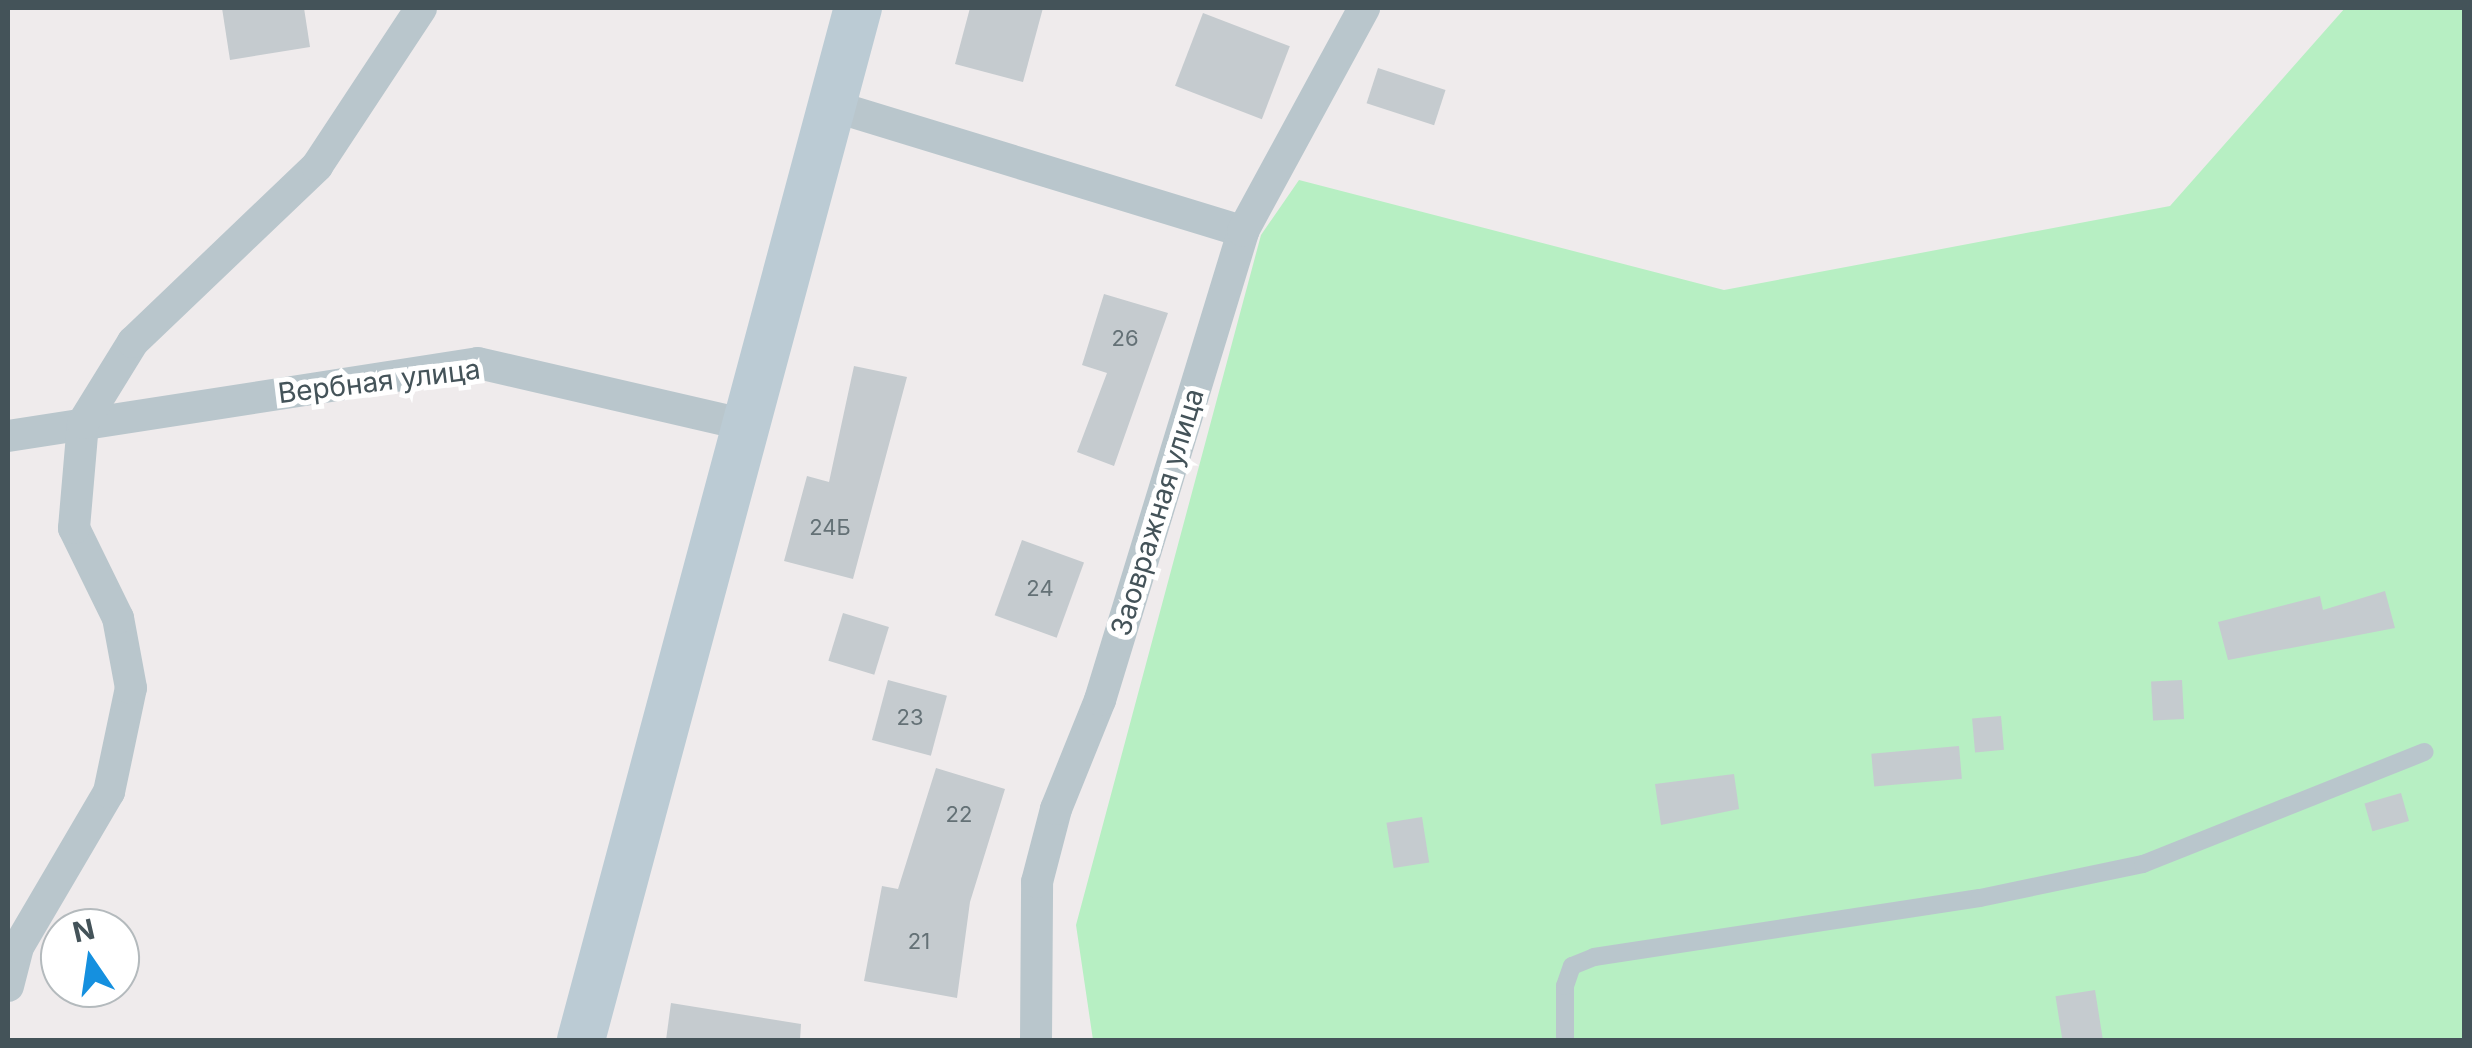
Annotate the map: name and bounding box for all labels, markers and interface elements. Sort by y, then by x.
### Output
house number: 26 [1111,326,1139,352]
street label: Вербная улица [276,352,482,410]
street label: Заовражная улица [1103,384,1211,640]
house number: 24Б [809,515,851,541]
house number: 24 [1026,576,1054,602]
house number: 23 [896,705,924,731]
house number: 22 [946,802,972,828]
north arrow [40,908,140,1008]
text: N [69,912,98,950]
house number: 21 [908,929,930,955]

